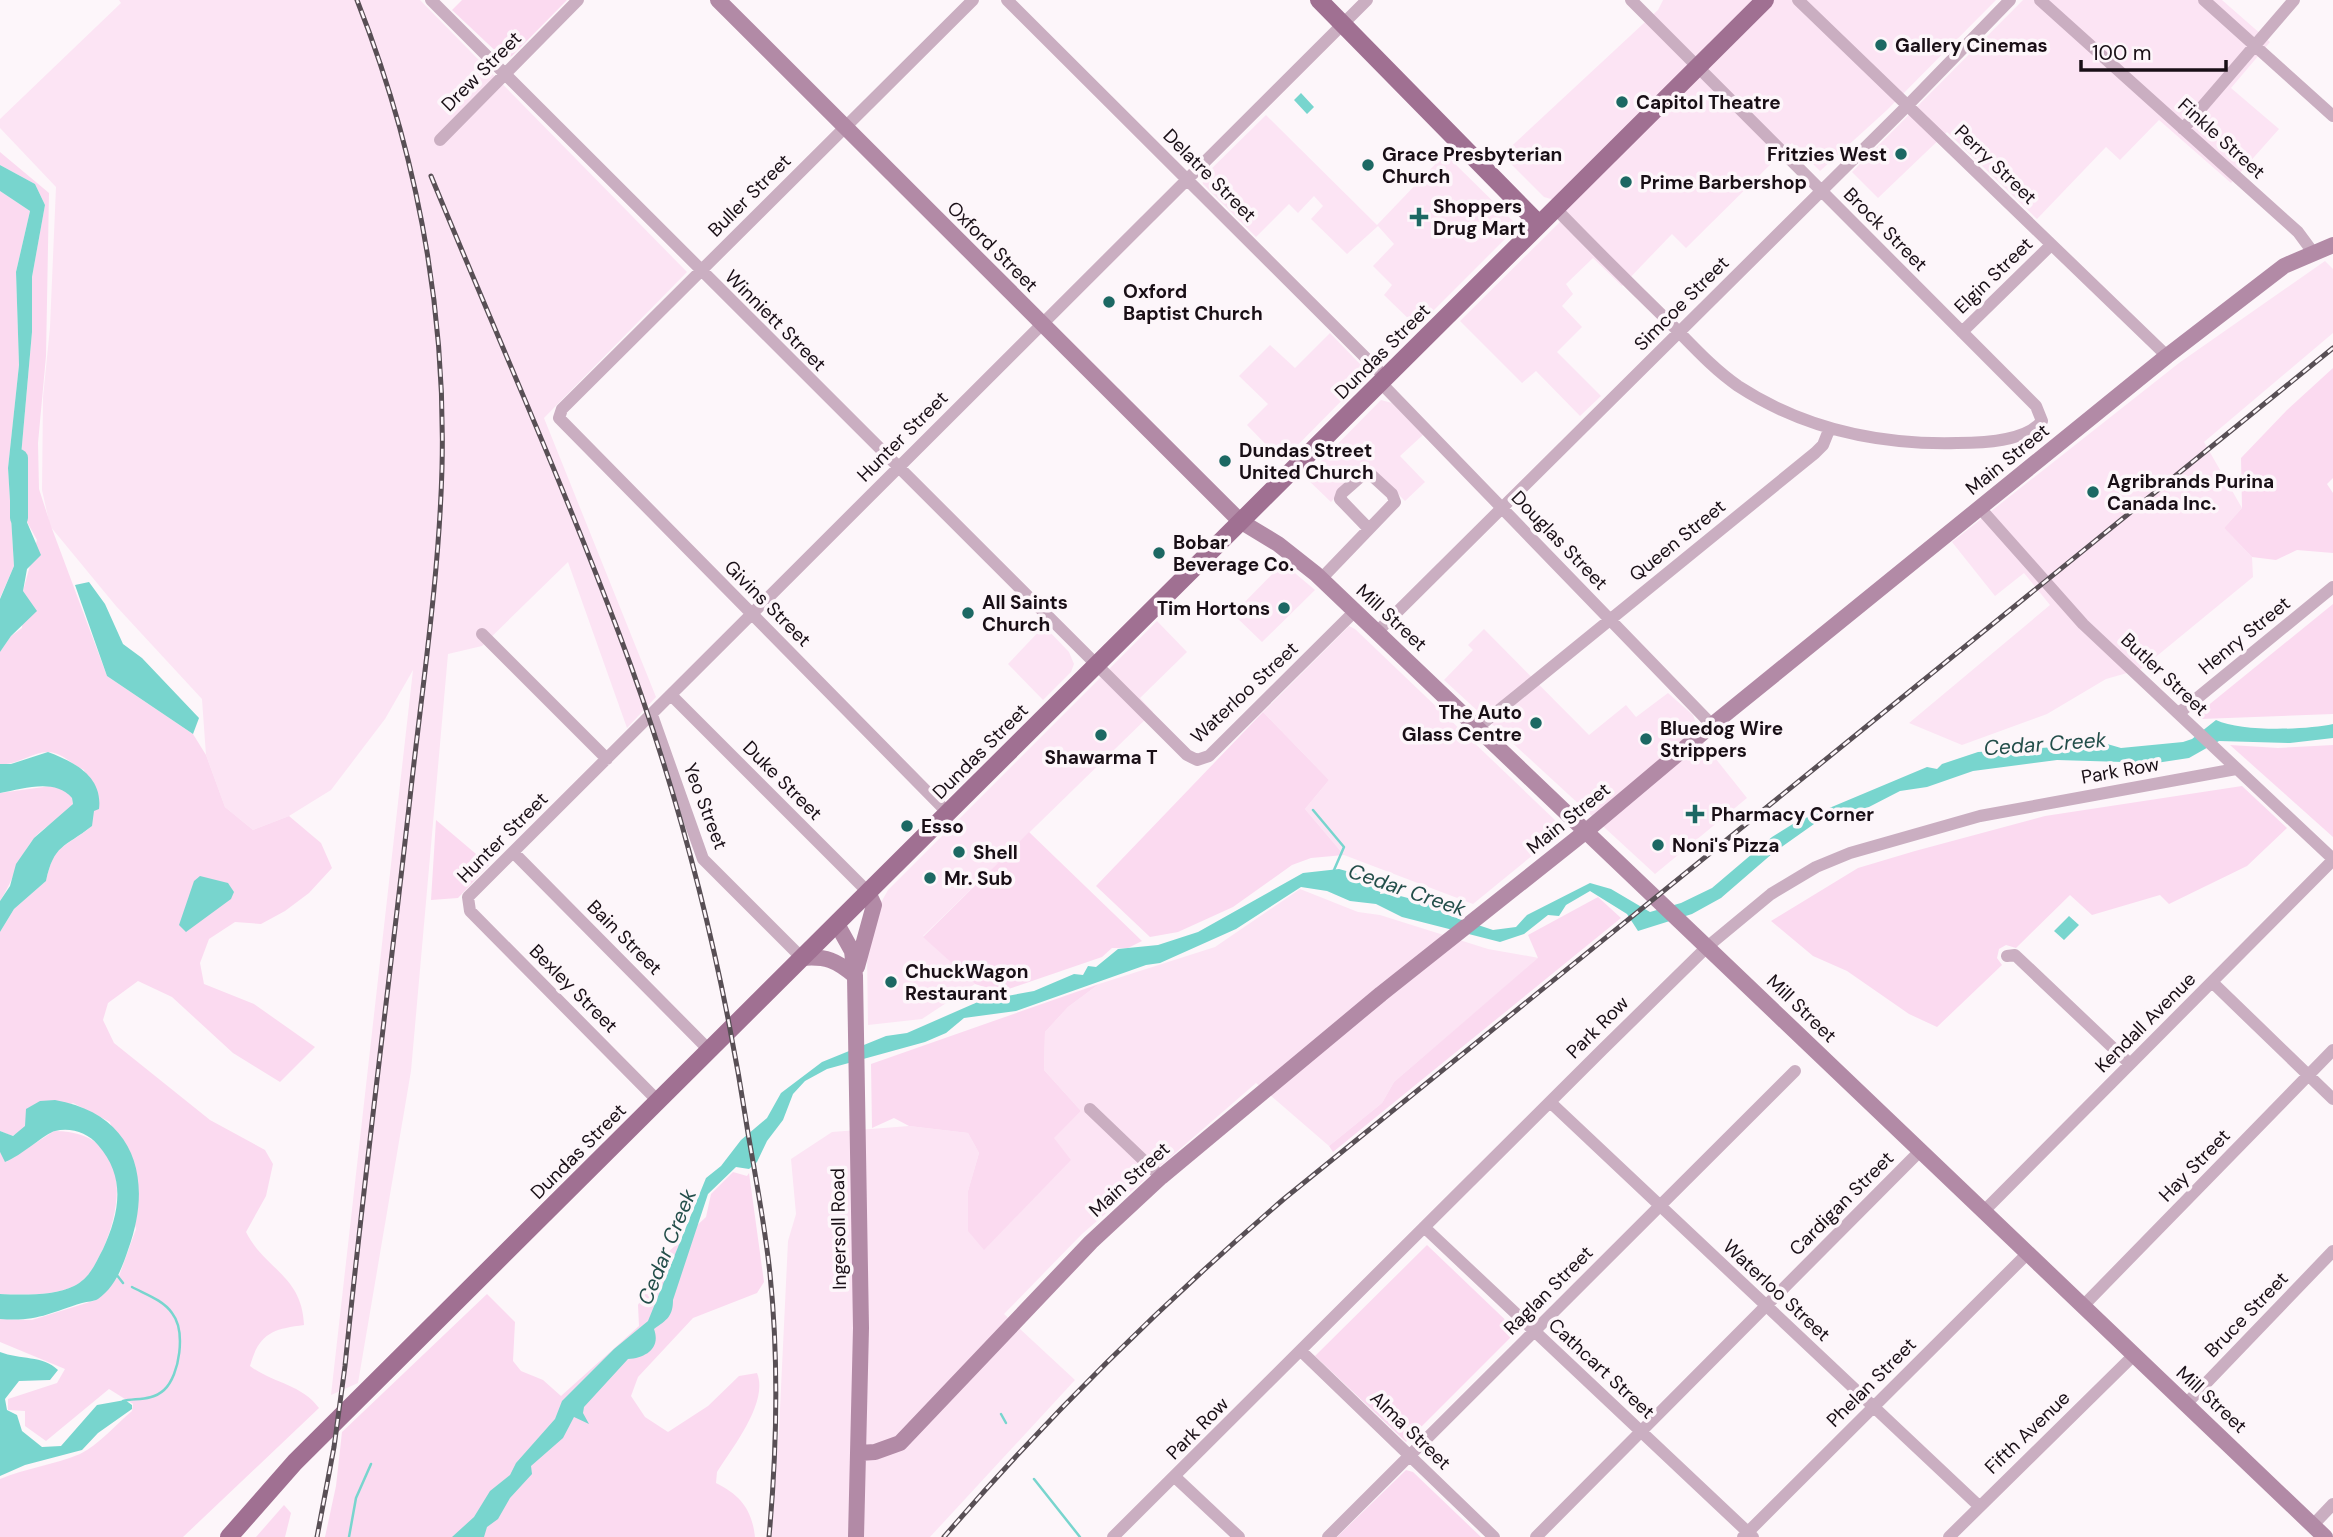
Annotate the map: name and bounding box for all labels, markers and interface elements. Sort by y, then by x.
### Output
street label: Drew Street [436,26,527,117]
scale bar [2081,28,2226,72]
place label: Gallery Cinemas [1895,33,2048,58]
marker: Gallery Cinemas [1873,37,1889,53]
text: 100 m [2092,39,2152,67]
place label: Capitol Theatre [1636,90,1781,115]
street label: Finkle Street [2173,93,2271,184]
marker: Capitol Theatre [1614,94,1630,110]
street label: Perry Street [1949,119,2042,210]
street label: Delatre Street [1158,123,1262,227]
place label: Grace Presbyterian Church [1382,142,1562,189]
place label: Fritzies West [1767,142,1887,167]
marker: Fritzies West [1893,146,1909,162]
street label: Buller Street [702,148,796,242]
marker: Grace Presbyterian Church [1360,157,1376,173]
place label: Prime Barbershop [1640,170,1807,195]
marker: Prime Barbershop [1618,174,1634,190]
street label: Brock Street [1838,182,1933,277]
place label: Shoppers Drug Mart [1433,194,1526,241]
street label: Oxford Street [942,195,1044,297]
marker: Shoppers Drug Mart [1411,209,1427,225]
street label: Elgin Street [1949,232,2038,319]
street label: Simcoe Street [1629,251,1734,356]
street label: Winniett Street [720,264,832,376]
place label: Oxford Baptist Church [1123,279,1263,326]
marker: Oxford Baptist Church [1101,294,1117,310]
street label: Dundas Street [1329,298,1436,405]
street label: Hunter Street [852,386,953,487]
street label: Main Street [1960,418,2054,501]
place label: Dundas Street United Church [1239,438,1374,485]
marker: Dundas Street United Church [1217,453,1233,469]
place label: Agribrands Purina Canada Inc. [2107,469,2274,516]
marker: Agribrands Purina Canada Inc. [2085,484,2101,500]
street label: Douglas Street [1506,485,1613,595]
street label: Queen Street [1624,494,1731,587]
place label: Bobar Beverage Co. [1173,530,1294,577]
marker: Bobar Beverage Co. [1151,545,1167,561]
street label: Givins Street [719,555,816,652]
street label: Mill Street [1351,578,1432,656]
place label: All Saints Church [982,590,1068,637]
street label: Henry Street [2193,591,2295,680]
place label: Tim Hortons [1157,596,1270,621]
marker: Tim Hortons [1276,600,1292,616]
marker: All Saints Church [960,605,976,621]
street label: Butler Street [2116,627,2214,721]
street label: Waterloo Street [1185,636,1303,749]
street label: Dundas Street [927,698,1034,805]
place label: The Auto Glass Centre [1402,700,1522,747]
marker: The Auto Glass Centre [1528,715,1544,731]
place label: Bluedog Wire Strippers [1660,716,1783,763]
water label: Cedar Creek [1983,726,2107,762]
marker: Shawarma T [1093,727,1109,743]
marker: Bluedog Wire Strippers [1638,731,1654,747]
street label: Duke Street [738,735,828,825]
place label: Shawarma T [1044,745,1158,770]
street label: Park Row [2079,751,2162,790]
street label: Yeo Street [678,760,733,853]
street label: Main Street [1521,777,1615,860]
street label: Hunter Street [452,787,553,888]
place label: Pharmacy Corner [1711,802,1874,827]
marker: Pharmacy Corner [1685,804,1705,824]
place label: Esso [921,814,964,839]
marker: Esso [899,818,915,834]
place label: Noni's Pizza [1672,833,1779,858]
marker: Noni's Pizza [1650,837,1666,853]
place label: Shell [973,840,1018,865]
marker: Shell [951,844,967,860]
water label: Cedar Creek [1344,857,1470,923]
place label: Mr. Sub [944,866,1013,891]
marker: Mr. Sub [922,870,938,886]
street label: Bain Street [582,895,667,980]
street label: Bexley Street [524,939,623,1038]
place label: ChuckWagon Restaurant [905,959,1029,1006]
street label: Kendall Avenue [2090,967,2201,1078]
street label: Mill Street [1761,969,1842,1048]
marker: ChuckWagon Restaurant [883,974,899,990]
street label: Park Row [1561,990,1634,1064]
street label: Dundas Street [525,1098,632,1205]
street label: Hay Street [2153,1123,2235,1207]
street label: Main Street [1084,1136,1175,1222]
street label: Cardigan Street [1784,1146,1899,1261]
street label: Ingersoll Road [825,1168,852,1290]
water label: Cedar Creek [631,1185,703,1309]
street label: Waterloo Street [1718,1234,1836,1347]
street label: Raglan Street [1498,1240,1598,1340]
street label: Bruce Street [2199,1266,2294,1363]
street label: Cathcart Street [1543,1313,1660,1424]
street label: Phelan Street [1821,1332,1922,1433]
street label: Mill Street [2171,1360,2252,1438]
street label: Fifth Avenue [1979,1385,2075,1479]
street label: Alma Street [1365,1386,1456,1475]
street label: Park Row [1161,1391,1234,1465]

